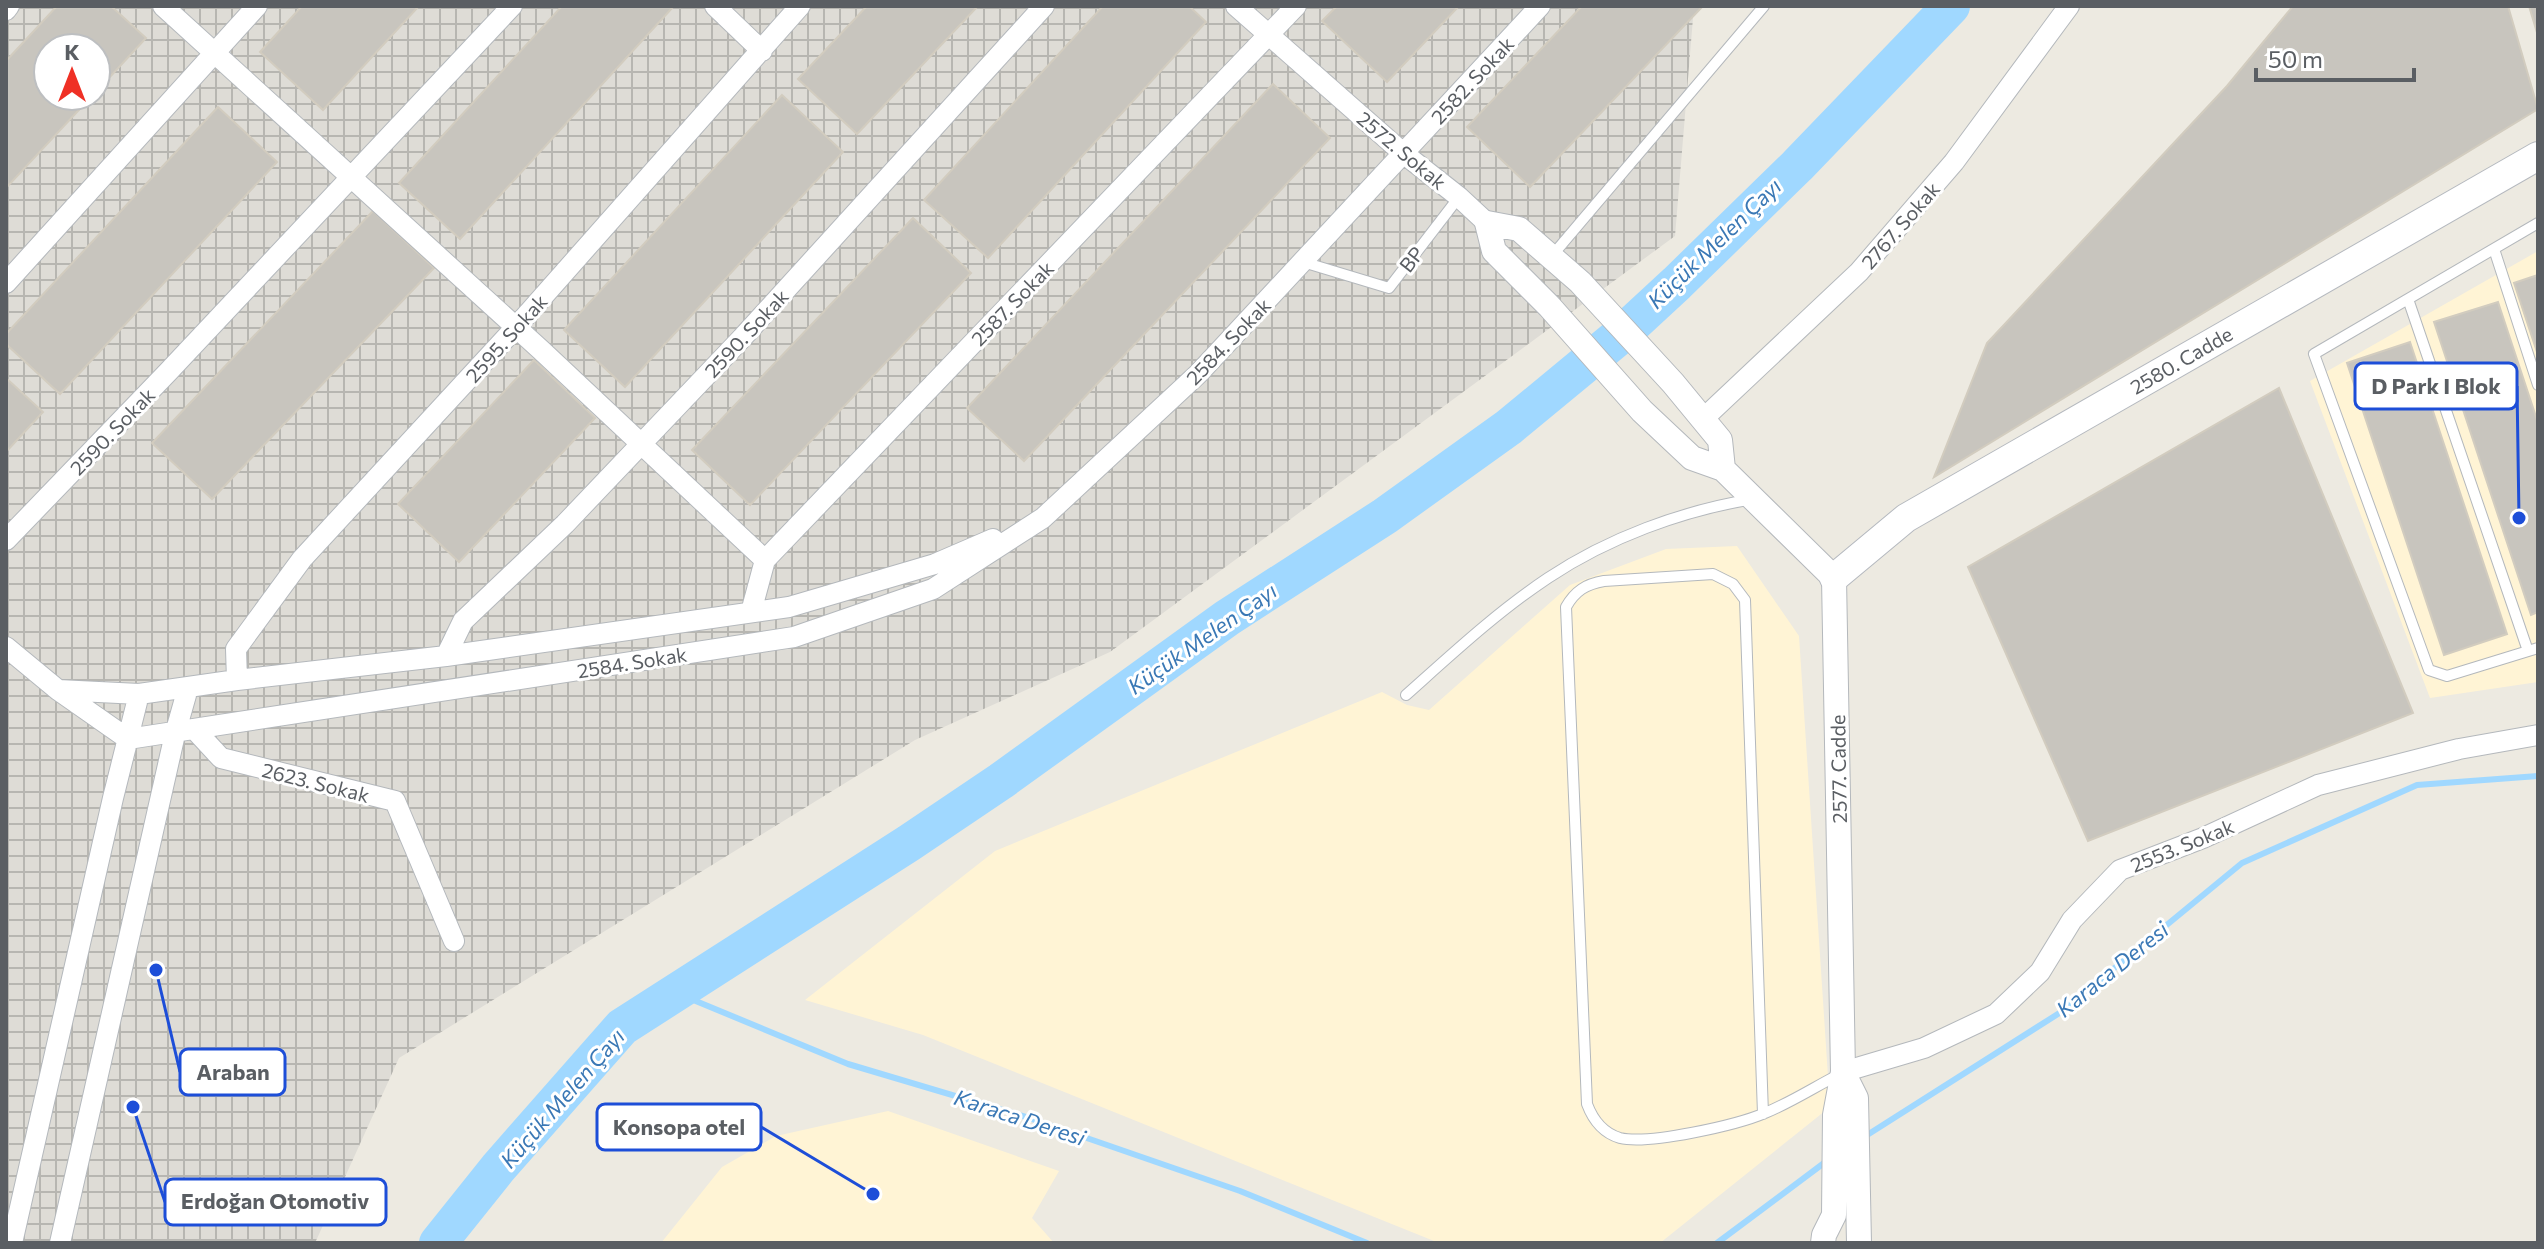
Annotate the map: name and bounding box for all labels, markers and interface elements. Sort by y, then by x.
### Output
street label: 2582. Sokak [1426,31,1518,128]
north arrow [32,32,112,112]
scale bar [2256,32,2414,82]
text: K [64,38,80,65]
text: 50 m [2268,44,2323,73]
street label: 2572. Sokak [1353,106,1451,194]
water label: Küçük Melen Çayı [1641,172,1787,314]
street label: 2767. Sokak [1856,177,1944,273]
street label: BP [1394,242,1428,276]
street label: 2587. Sokak [966,256,1058,350]
street label: 2590. Sokak [699,284,793,382]
street label: 2595. Sokak [460,289,552,387]
street label: 2584. Sokak [1181,293,1275,389]
street label: 2580. Cadde [2126,321,2236,399]
callout: D Park I Blok [2355,363,2517,409]
text: D Park I Blok [2371,372,2501,399]
street label: 2590. Sokak [65,382,160,480]
water label: Küçük Melen Çayı [1122,577,1282,699]
street label: 2584. Sokak [575,641,689,683]
street label: 2577. Cadde [1825,714,1851,824]
street label: 2623. Sokak [260,757,372,807]
street label: 2553. Sokak [2127,813,2237,877]
water label: Karaca Deresi [2050,915,2175,1022]
water label: Küçük Melen Çayı [494,1023,630,1173]
callout: Araban [180,1049,285,1095]
text: Araban [196,1058,270,1085]
water label: Karaca Deresi [951,1083,1090,1151]
callout: Konsopa otel [597,1104,761,1150]
text: Konsopa otel [613,1113,745,1140]
callout: Erdoğan Otomotiv [165,1179,386,1225]
text: Erdoğan Otomotiv [181,1187,369,1214]

